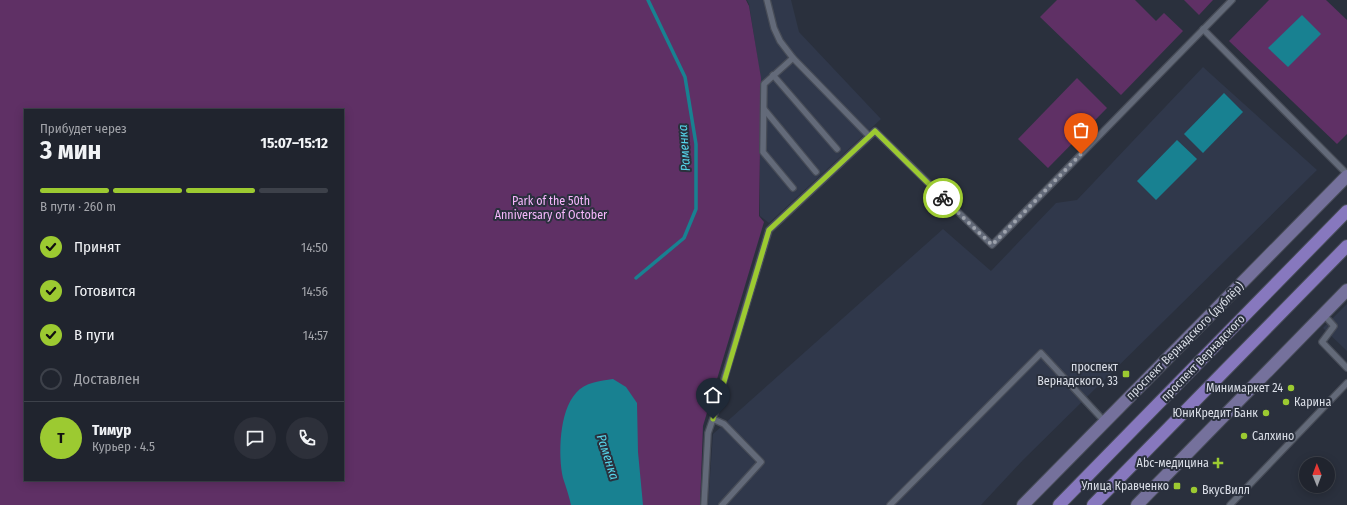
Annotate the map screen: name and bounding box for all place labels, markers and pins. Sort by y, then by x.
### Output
pin [1064,113,1098,154]
place label: проспект Вернадского, 33 [1037,360,1118,388]
marker: проспект Вернадского, 33 [1121,369,1131,379]
pin [696,378,730,419]
place label: Минимаркет 24 [1206,381,1283,395]
marker: Минимаркет 24 [1286,383,1296,393]
place label: Карина [1294,395,1331,409]
marker: Карина [1281,397,1291,407]
place label: ЮниКредит Банк [1172,406,1258,420]
marker: ЮниКредит Банк [1261,408,1271,418]
place label: Салхино [1252,429,1294,443]
marker: Салхино [1239,431,1249,441]
place label: Abc-медицина [1137,456,1209,470]
marker: Abc-медицина [1212,457,1224,469]
place label: Улица Кравченко [1081,479,1169,493]
marker: Улица Кравченко [1172,481,1182,491]
place label: ВкусВилл [1202,483,1250,497]
marker: ВкусВилл [1189,485,1199,495]

